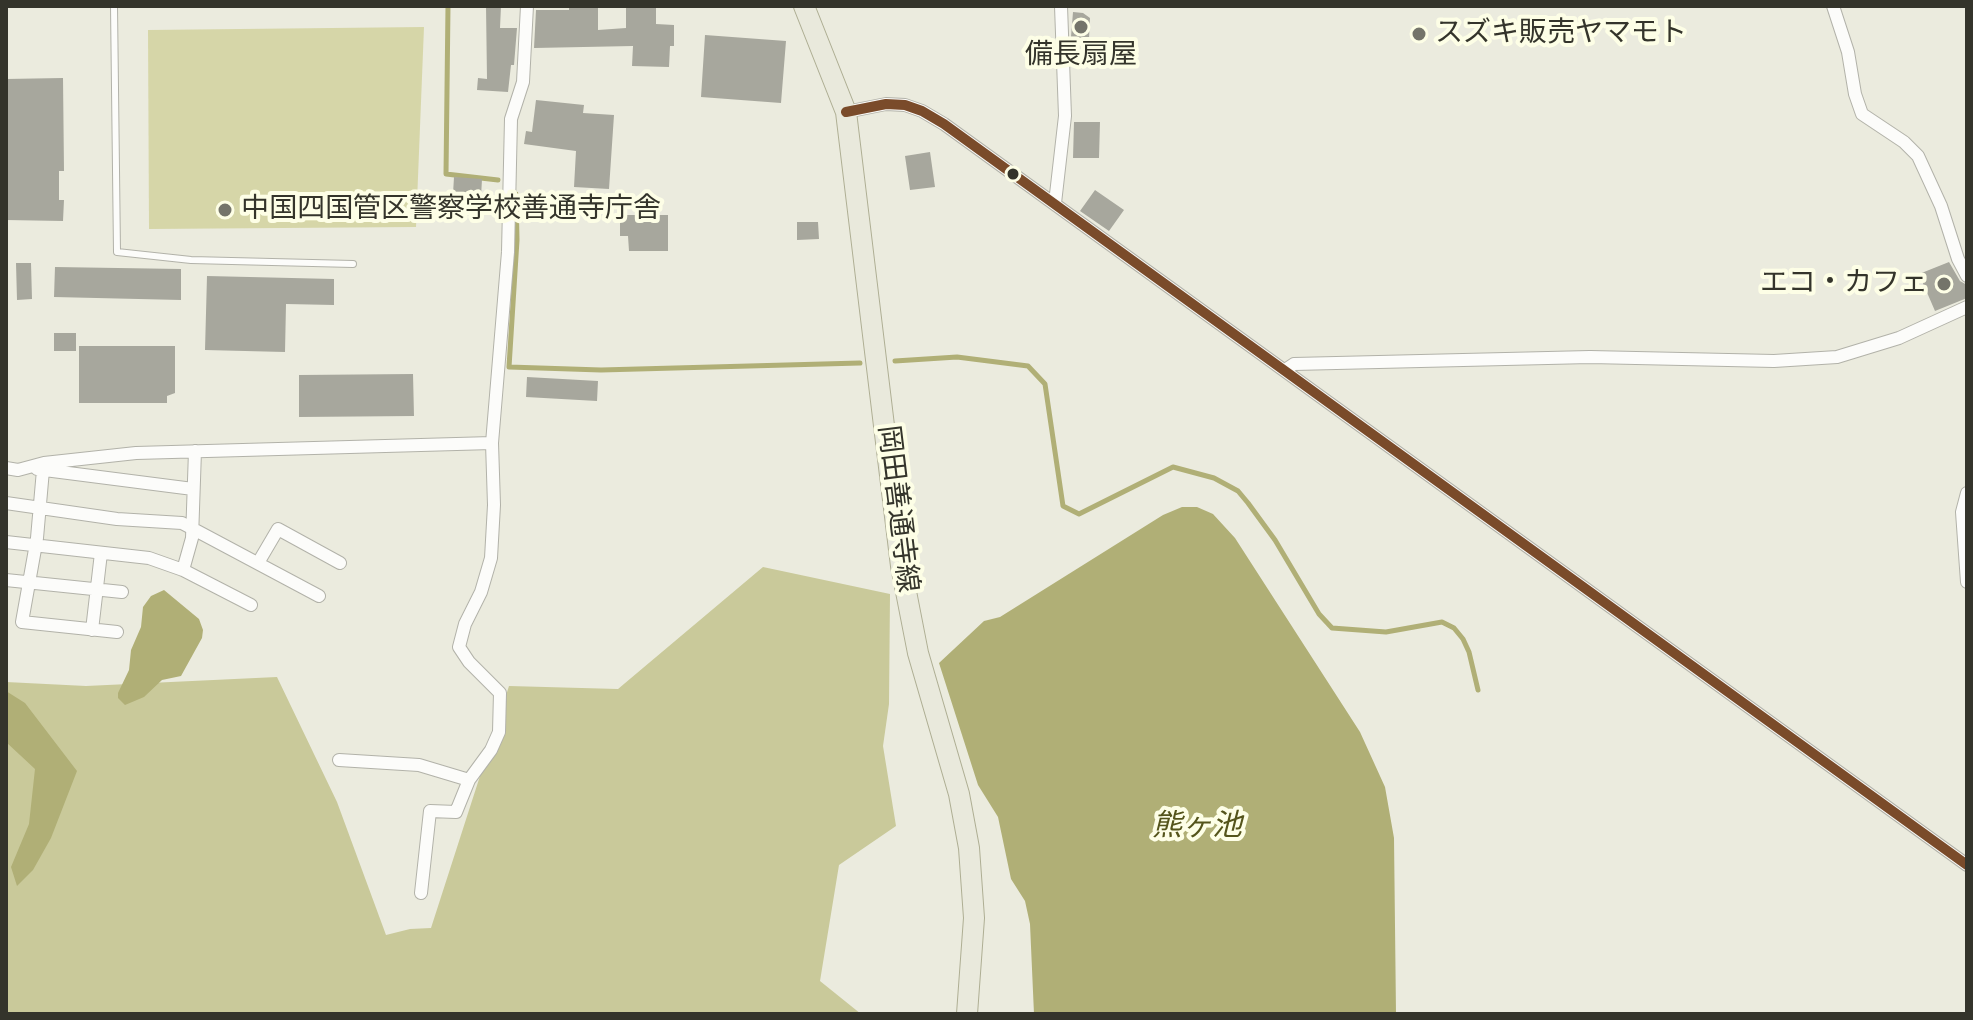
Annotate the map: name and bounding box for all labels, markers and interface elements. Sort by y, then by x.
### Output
place label: スズキ販売ヤマモト [1435,17,1687,51]
marker: 備長扇屋 [1072,18,1090,36]
marker: スズキ販売ヤマモト [1410,25,1428,43]
place label: 備長扇屋 [1025,39,1137,73]
unlabelled marker [1005,166,1021,182]
place label: 中国四国管区警察学校善通寺庁舎 [241,193,661,227]
marker: 中国四国管区警察学校善通寺庁舎 [216,201,234,219]
place label: エコ・カフェ [1760,267,1928,301]
marker: エコ・カフェ [1935,275,1953,293]
street label: 岡田善通寺線 [870,424,924,594]
water label: 熊ヶ池 [1152,809,1242,845]

